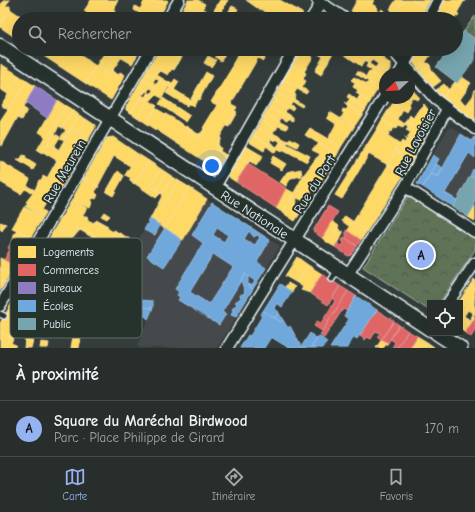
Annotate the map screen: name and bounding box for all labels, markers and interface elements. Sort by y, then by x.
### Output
search box [12,12,463,56]
icon: search [26,23,48,45]
text: Rechercher [58,25,131,43]
north arrow [379,68,415,104]
street label: Rue Lavoisier [392,106,440,178]
street label: Rue Meurein [40,137,89,206]
street label: Rue du Port [291,151,339,216]
your location [202,156,222,176]
street label: Rue Nationale [218,187,292,242]
legend [10,238,142,338]
pin: A [408,240,434,270]
text: Logements [43,246,94,259]
text: Commerces [43,264,99,277]
text: Bureaux [43,282,82,295]
text: Écoles [43,299,74,313]
map controls [427,300,463,336]
button: locate [427,300,463,336]
text: Public [43,318,72,331]
text: À proximité [16,365,99,384]
text: Square du Maréchal Birdwood [54,412,248,430]
text: A [25,421,33,436]
text: 170 m [425,421,459,436]
text: Parc · Place Philippe de Girard [54,430,224,445]
tab: Carte [62,466,87,503]
tab: Itinéraire [212,466,255,503]
tab: Favoris [380,466,413,503]

